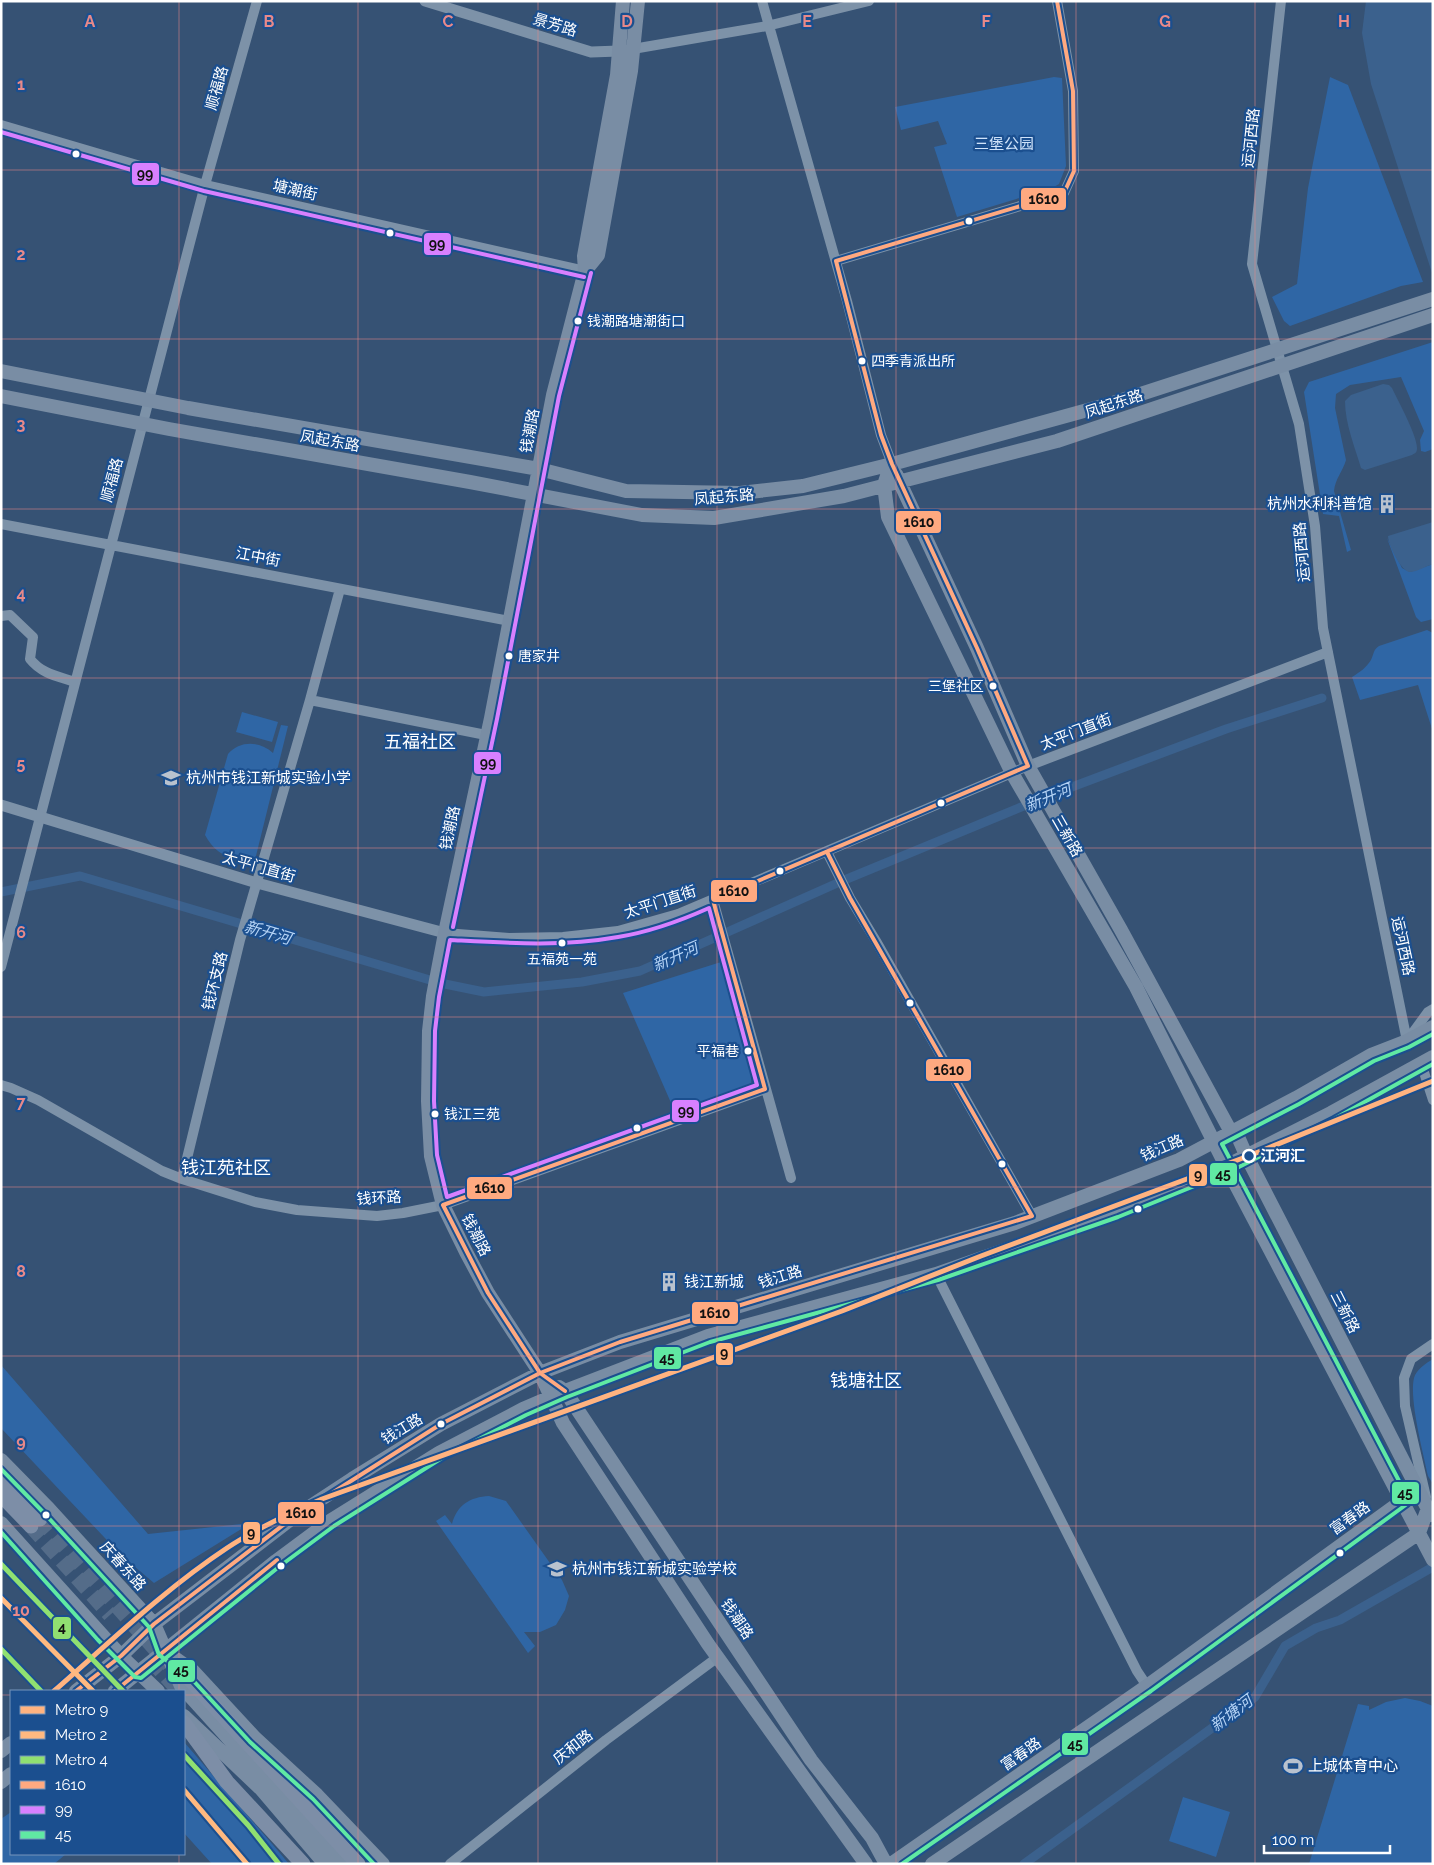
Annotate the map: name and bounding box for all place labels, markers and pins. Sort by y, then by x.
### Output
unlabelled marker [71,149,81,159]
unlabelled marker [964,216,974,226]
unlabelled marker [385,228,395,238]
place label: 钱潮路塘潮街口 [587,313,685,329]
marker: 钱潮路塘潮街口 [573,316,583,326]
place label: 四季青派出所 [871,353,955,369]
marker: 四季青派出所 [857,356,867,366]
building icon: 杭州水利科普馆 [1376,493,1398,515]
place label: 杭州水利科普馆 [1267,495,1372,513]
place label: 唐家井 [518,648,560,664]
marker: 唐家井 [504,651,514,661]
place label: 三堡社区 [928,678,984,694]
marker: 三堡社区 [988,681,998,691]
school or university icon: 杭州市钱江新城实验小学 [160,767,182,789]
place label: 杭州市钱江新城实验小学 [186,769,351,787]
unlabelled marker [936,798,946,808]
unlabelled marker [775,866,785,876]
marker: 五福苑一苑 [557,938,567,948]
place label: 五福苑一苑 [527,951,597,967]
unlabelled marker [905,998,915,1008]
place label: 平福巷 [697,1043,739,1059]
marker: 平福巷 [743,1046,753,1056]
place label: 钱江三苑 [444,1106,500,1122]
marker: 钱江三苑 [430,1109,440,1119]
unlabelled marker [632,1123,642,1133]
place label: 江河汇 [1260,1147,1305,1165]
marker: 江河汇 [1242,1149,1256,1163]
unlabelled marker [997,1159,1007,1169]
unlabelled marker [1133,1204,1143,1214]
building icon: 钱江新城 [658,1271,680,1293]
place label: 钱江新城 [684,1273,744,1291]
unlabelled marker [436,1419,446,1429]
unlabelled marker [41,1510,51,1520]
unlabelled marker [1335,1548,1345,1558]
school or university icon: 杭州市钱江新城实验学校 [546,1558,568,1580]
place label: 杭州市钱江新城实验学校 [572,1560,737,1578]
unlabelled marker [276,1561,286,1571]
sports icon: 上城体育中心 [1282,1755,1304,1777]
place label: 上城体育中心 [1308,1757,1398,1775]

